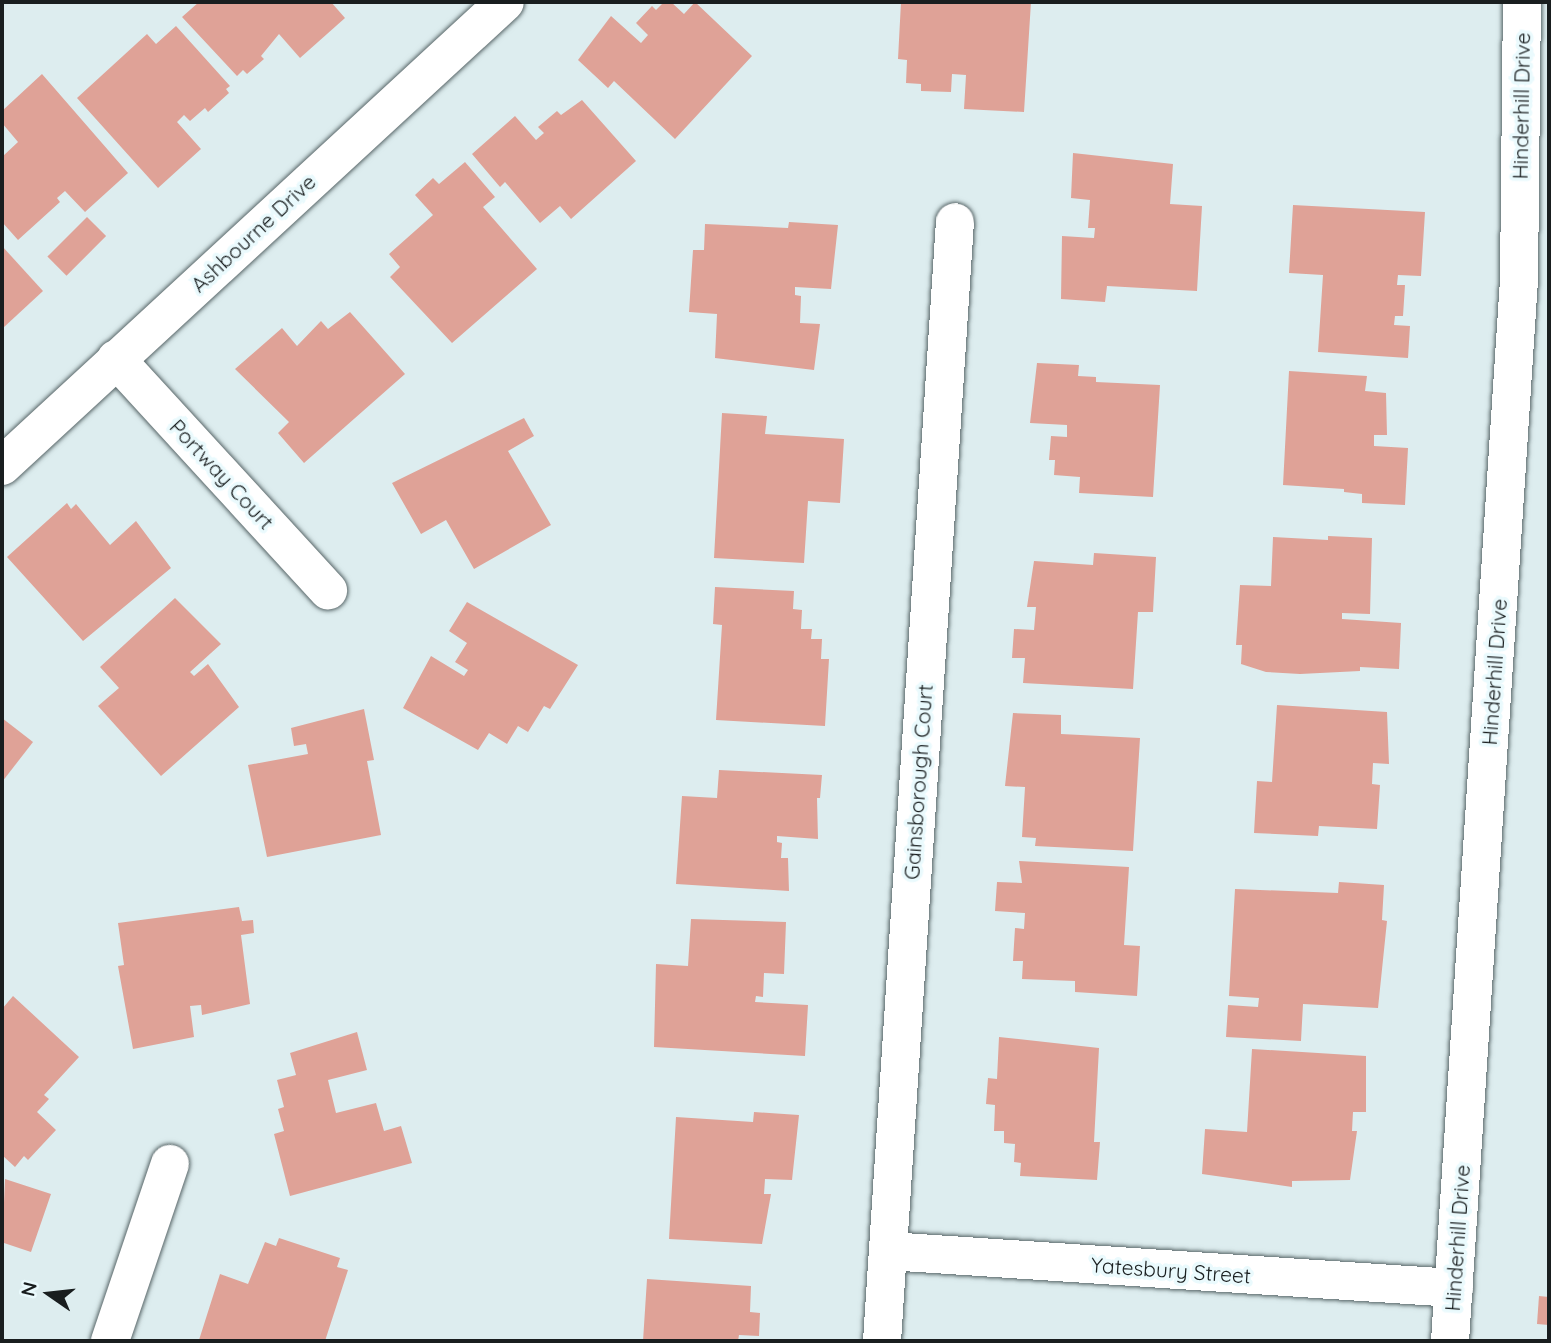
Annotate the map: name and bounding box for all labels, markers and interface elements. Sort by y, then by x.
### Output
street label: Hinderhill Drive [1507,32,1535,180]
street label: Ashbourne Drive [185,169,321,297]
street label: Portway Court [165,414,279,534]
street label: Hinderhill Drive [1476,598,1512,746]
street label: Gainsborough Court [899,683,937,881]
street label: Hinderhill Drive [1439,1164,1475,1312]
street label: Yatesbury Street [1090,1252,1252,1288]
north arrow [14,1259,84,1329]
text: N [15,1279,42,1299]

